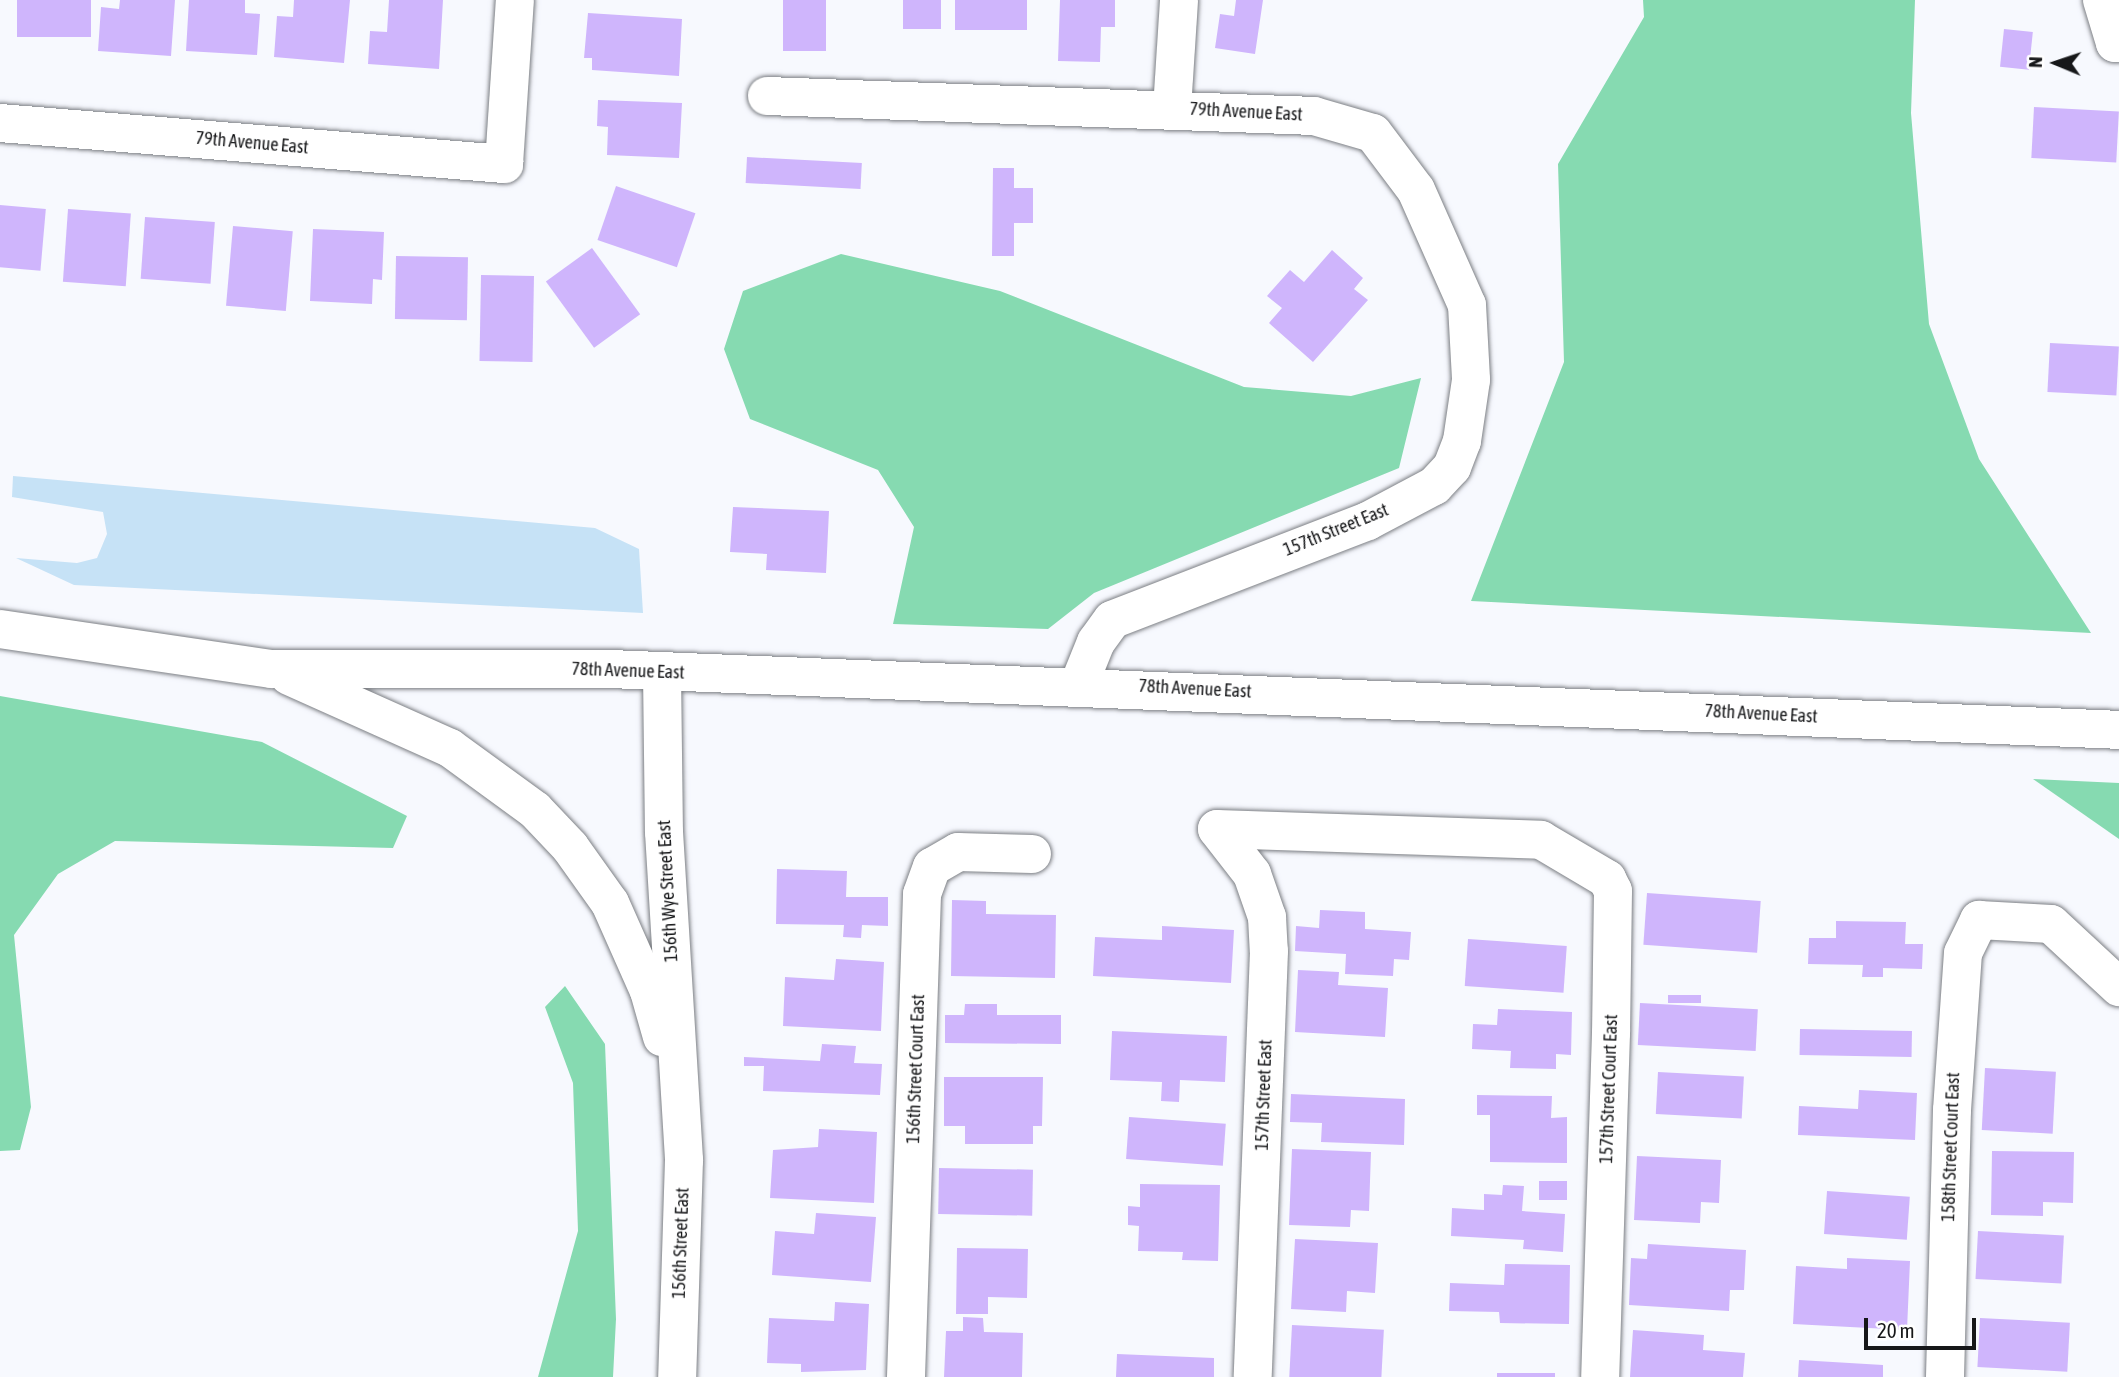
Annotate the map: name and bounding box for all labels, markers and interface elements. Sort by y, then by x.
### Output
north arrow [2021,28,2091,98]
text: N [2024,56,2046,68]
street label: 79th Avenue East [1189,98,1303,126]
street label: 79th Avenue East [195,127,309,159]
street label: 157th Street East [1280,499,1392,561]
street label: 78th Avenue East [571,658,685,684]
street label: 78th Avenue East [1138,675,1252,703]
street label: 78th Avenue East [1704,700,1818,728]
street label: 156th Wye Street East [653,819,683,963]
street label: 156th Street Court East [903,994,929,1144]
street label: 157th Street Court East [1596,1014,1622,1164]
street label: 157th Street East [1251,1039,1277,1151]
street label: 158th Street Court East [1938,1072,1964,1222]
street label: 156th Street East [668,1187,694,1299]
scale bar [1867,1304,1979,1348]
text: 20 m [1877,1318,1915,1342]

